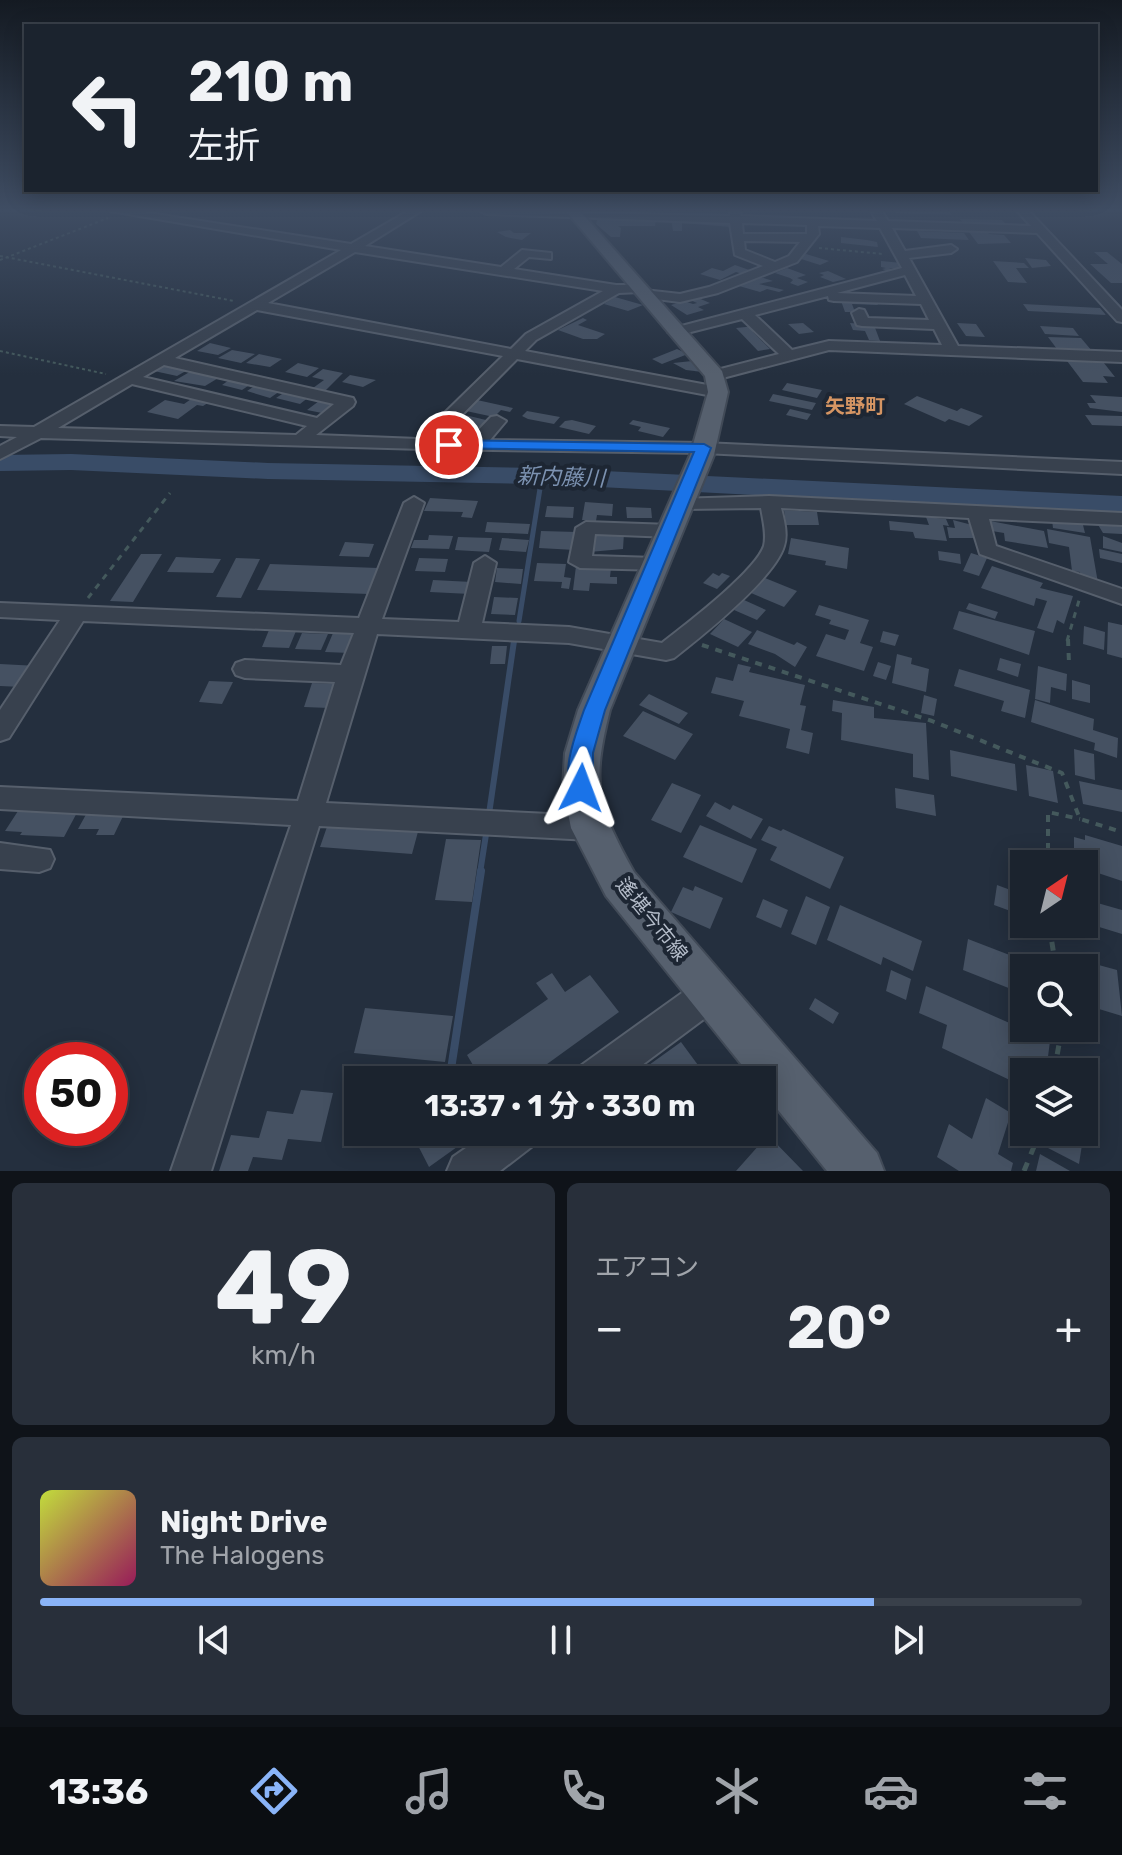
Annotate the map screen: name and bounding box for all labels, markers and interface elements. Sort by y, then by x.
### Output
text: 210 m [188,49,354,115]
icon: left [56,56,160,160]
text: 左折 [188,124,260,167]
district label: 矢野町 [825,394,885,418]
pin [415,411,483,479]
icon: arrive [427,423,471,467]
water label: 新内藤川 [517,462,607,492]
position arrow [539,746,623,830]
north arrow [1010,850,1098,938]
map controls [1010,850,1098,1146]
street label: 遙堪今市線 [611,873,693,965]
button: search [1010,954,1098,1042]
speed limit sign: 50 [24,1042,128,1146]
button: layers [1010,1058,1098,1146]
text: 13:37 · 1 分 · 330 m [425,1088,695,1124]
text: 49 [215,1226,352,1349]
text: エアコン [595,1252,699,1283]
text: 20° [787,1292,891,1363]
text: − [595,1302,624,1354]
text: + [1055,1302,1082,1354]
text: km/h [251,1340,316,1371]
text: Night Drive [160,1504,328,1540]
text: The Halogens [160,1540,325,1571]
icon: previous [192,1618,236,1662]
icon: pause [539,1618,583,1662]
icon: next [886,1618,930,1662]
icon: directions [246,1763,302,1819]
icon: music [401,1763,457,1819]
icon: phone [555,1763,611,1819]
icon: climate [709,1763,765,1819]
icon: car [863,1763,919,1819]
icon: filters [1017,1763,1073,1819]
text: 13:36 [49,1770,148,1813]

